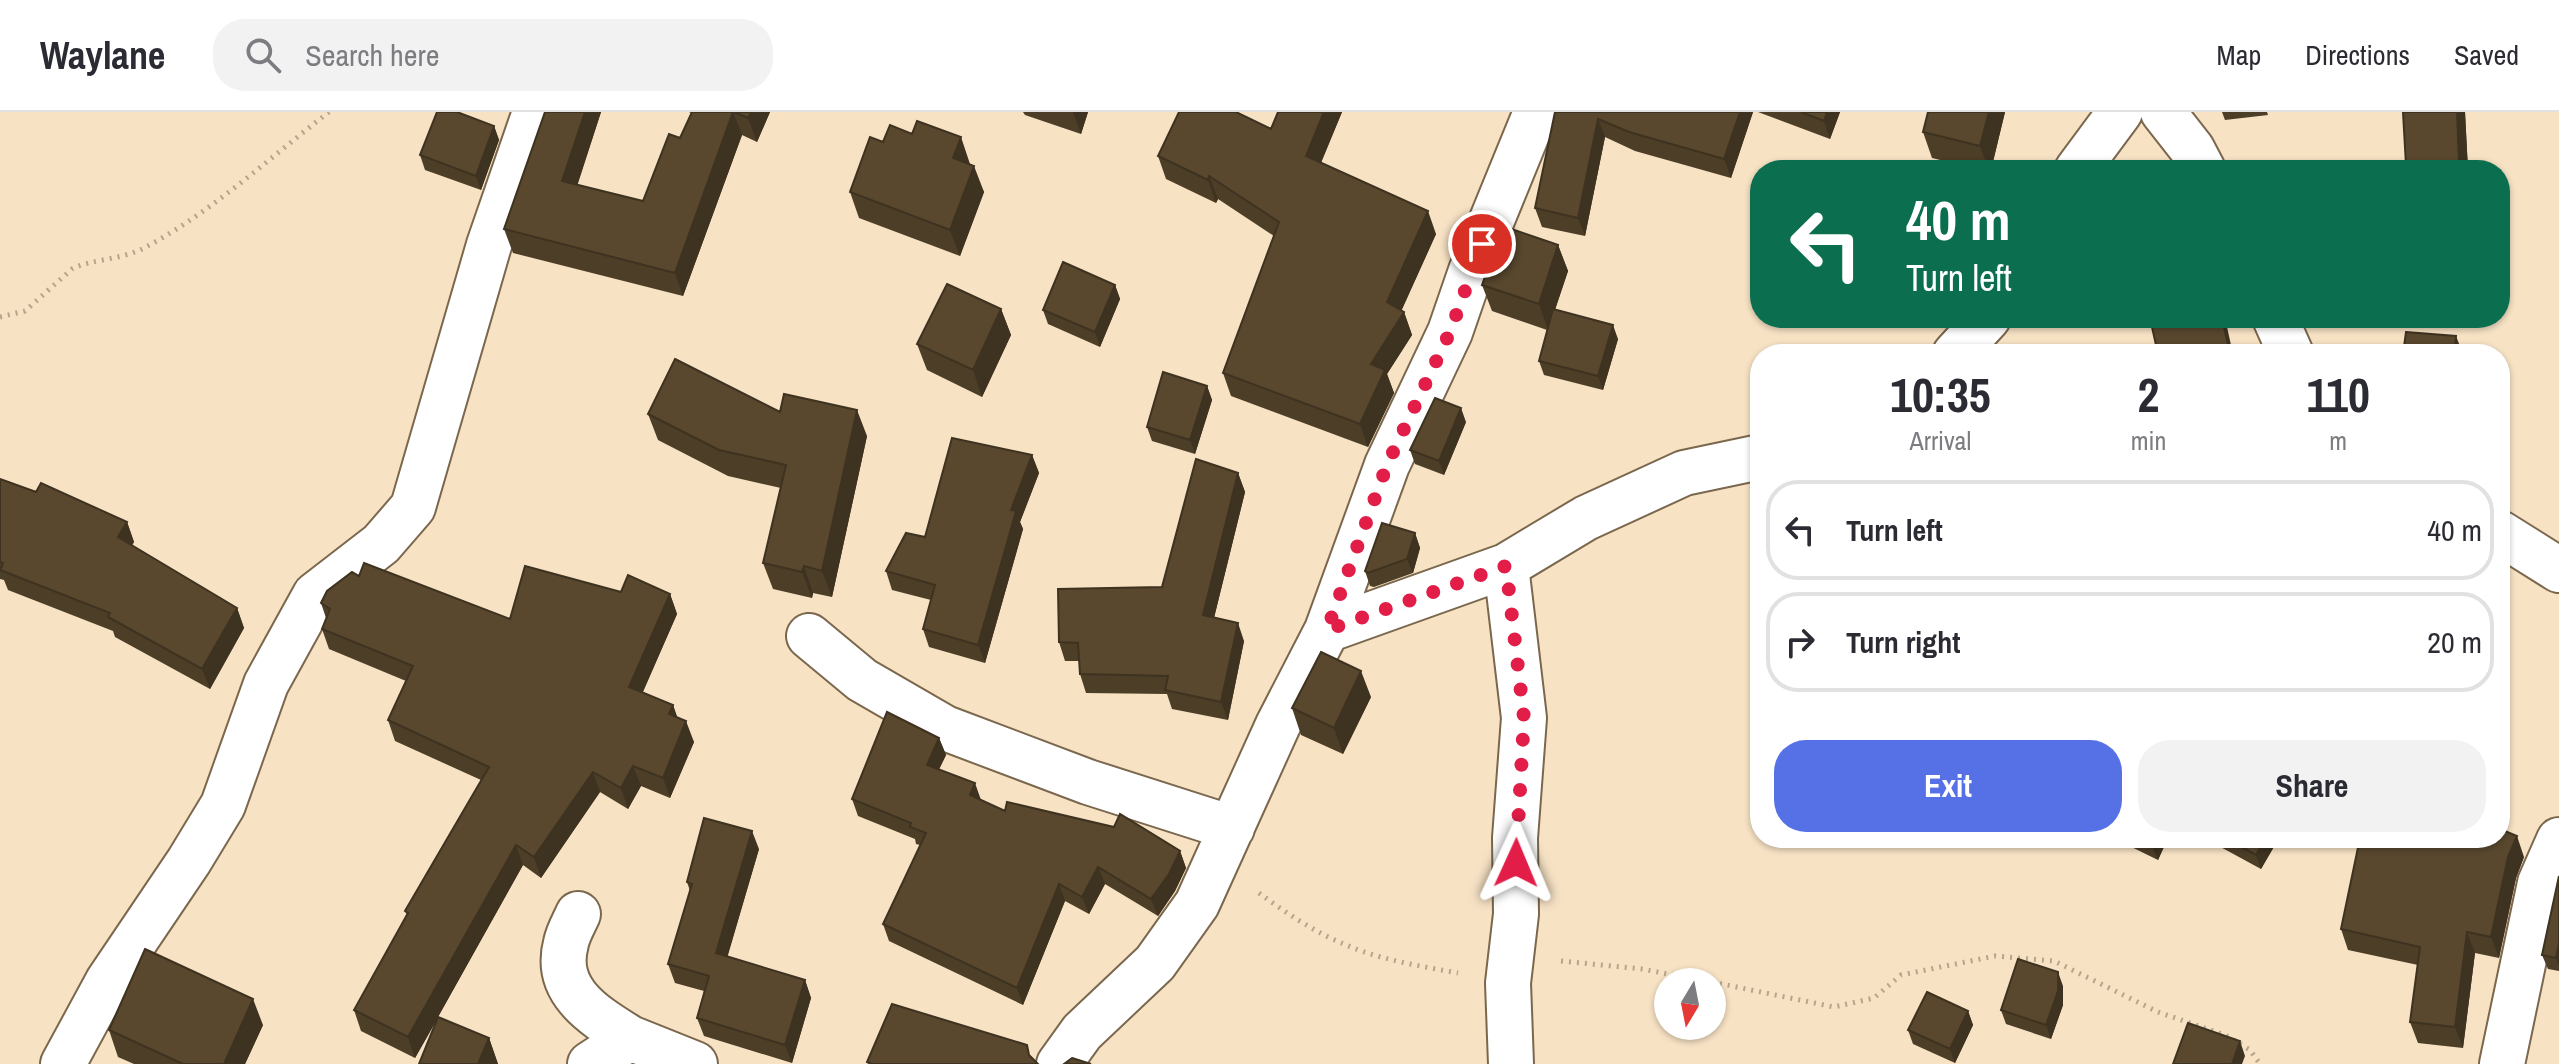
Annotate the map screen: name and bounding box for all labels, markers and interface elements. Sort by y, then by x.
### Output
search box [213,19,773,91]
text: Waylane [40,30,165,81]
icon: search [241,33,285,77]
text: Search here [305,35,439,75]
text: Map [2217,36,2261,74]
text: Directions [2305,36,2410,74]
text: Saved [2454,36,2519,74]
text: 40 m [1906,182,2011,257]
icon: left [1774,192,1878,296]
pin [1448,210,1516,278]
icon: arrive [1460,222,1504,266]
text: Turn left [1906,254,2012,302]
text: 10:35 [1890,362,1991,427]
text: 2 [2138,362,2160,427]
text: 110 [2306,362,2370,427]
text: Arrival [1910,423,1971,458]
text: min [2131,423,2166,458]
text: m [2329,423,2347,458]
icon: left [1778,508,1822,552]
text: Turn left [1846,510,1943,550]
text: 40 m [2427,510,2482,550]
icon: right [1778,620,1822,664]
text: Turn right [1846,622,1960,662]
text: 20 m [2427,622,2482,662]
button: Exit [1774,740,2122,832]
button: Share [2138,740,2486,832]
position arrow [1474,821,1558,905]
north arrow [1654,968,1726,1040]
map controls [1654,968,1726,1040]

